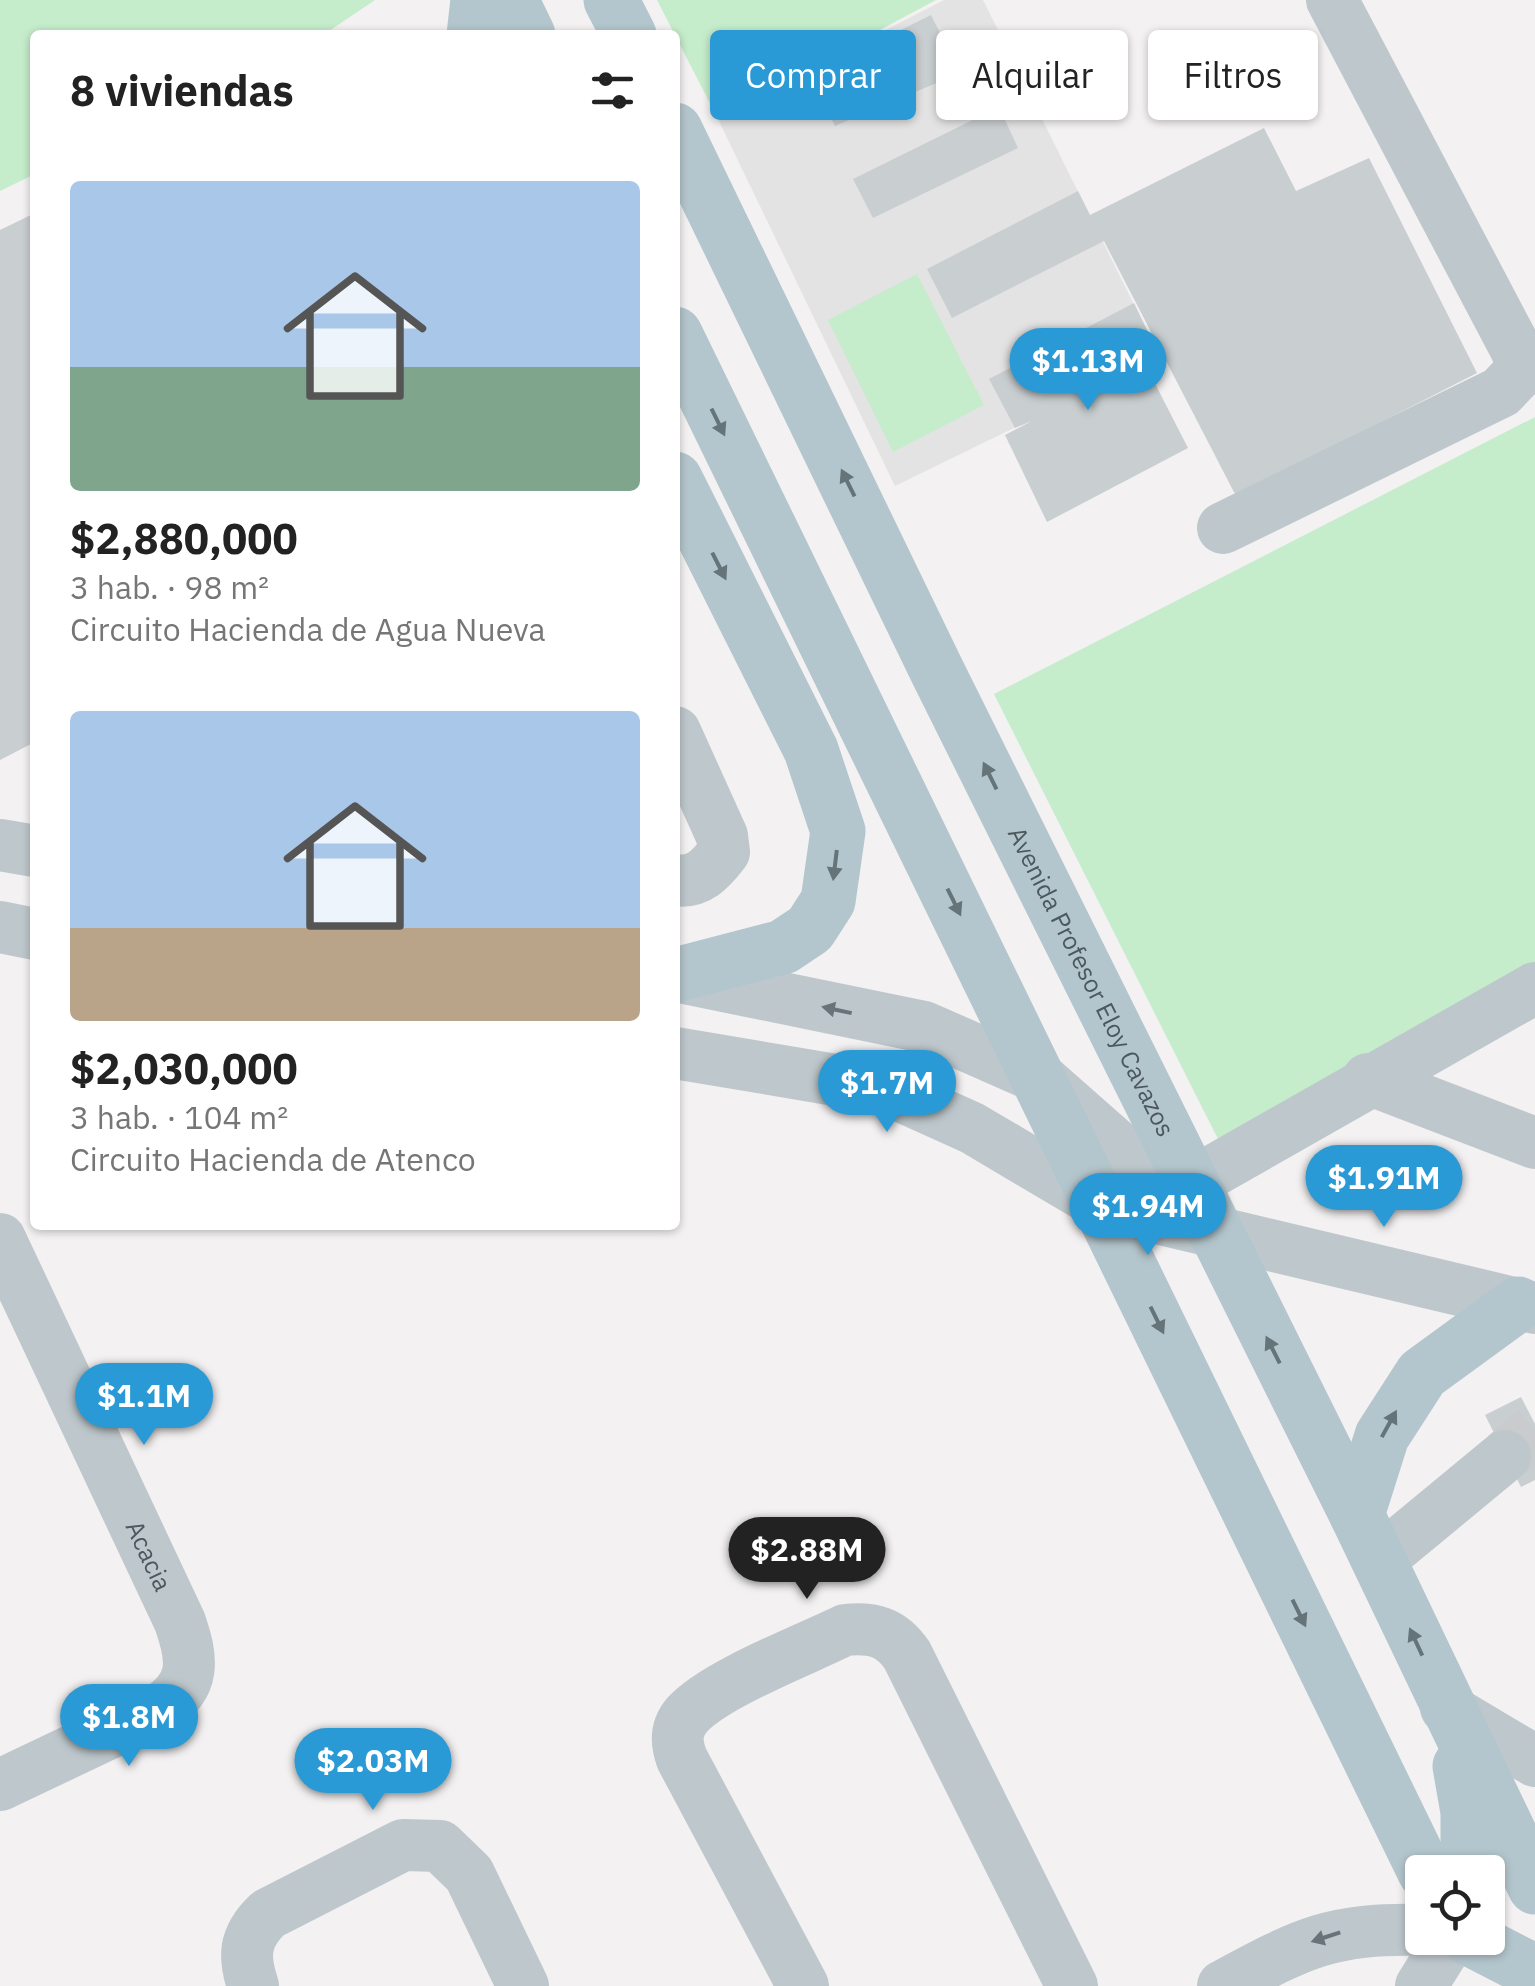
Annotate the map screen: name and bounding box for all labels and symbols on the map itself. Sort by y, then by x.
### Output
pin: $1.13M [1007,328,1169,413]
one-way arrow [709,408,726,437]
one-way arrow [840,469,857,498]
one-way arrow [710,552,727,581]
one-way arrow [981,762,998,791]
street label: Avenida Profesor Eloy Cavazos [1001,821,1183,1142]
one-way arrow [826,849,842,881]
one-way arrow [945,888,962,917]
one-way arrow [821,1001,852,1017]
pin: $1.7M [817,1050,957,1135]
pin: $1.91M [1303,1145,1465,1230]
pin: $1.94M [1067,1173,1229,1258]
one-way arrow [1149,1306,1166,1335]
one-way arrow [1265,1335,1282,1364]
pin: $1.1M [74,1363,214,1448]
one-way arrow [1381,1409,1398,1438]
street label: Acacia [119,1515,180,1596]
pin: $2.88M [726,1517,888,1602]
one-way arrow [1290,1599,1307,1628]
one-way arrow [1407,1627,1424,1656]
pin: $1.8M [59,1684,199,1769]
pin: $2.03M [292,1728,454,1813]
one-way arrow [1311,1931,1341,1946]

